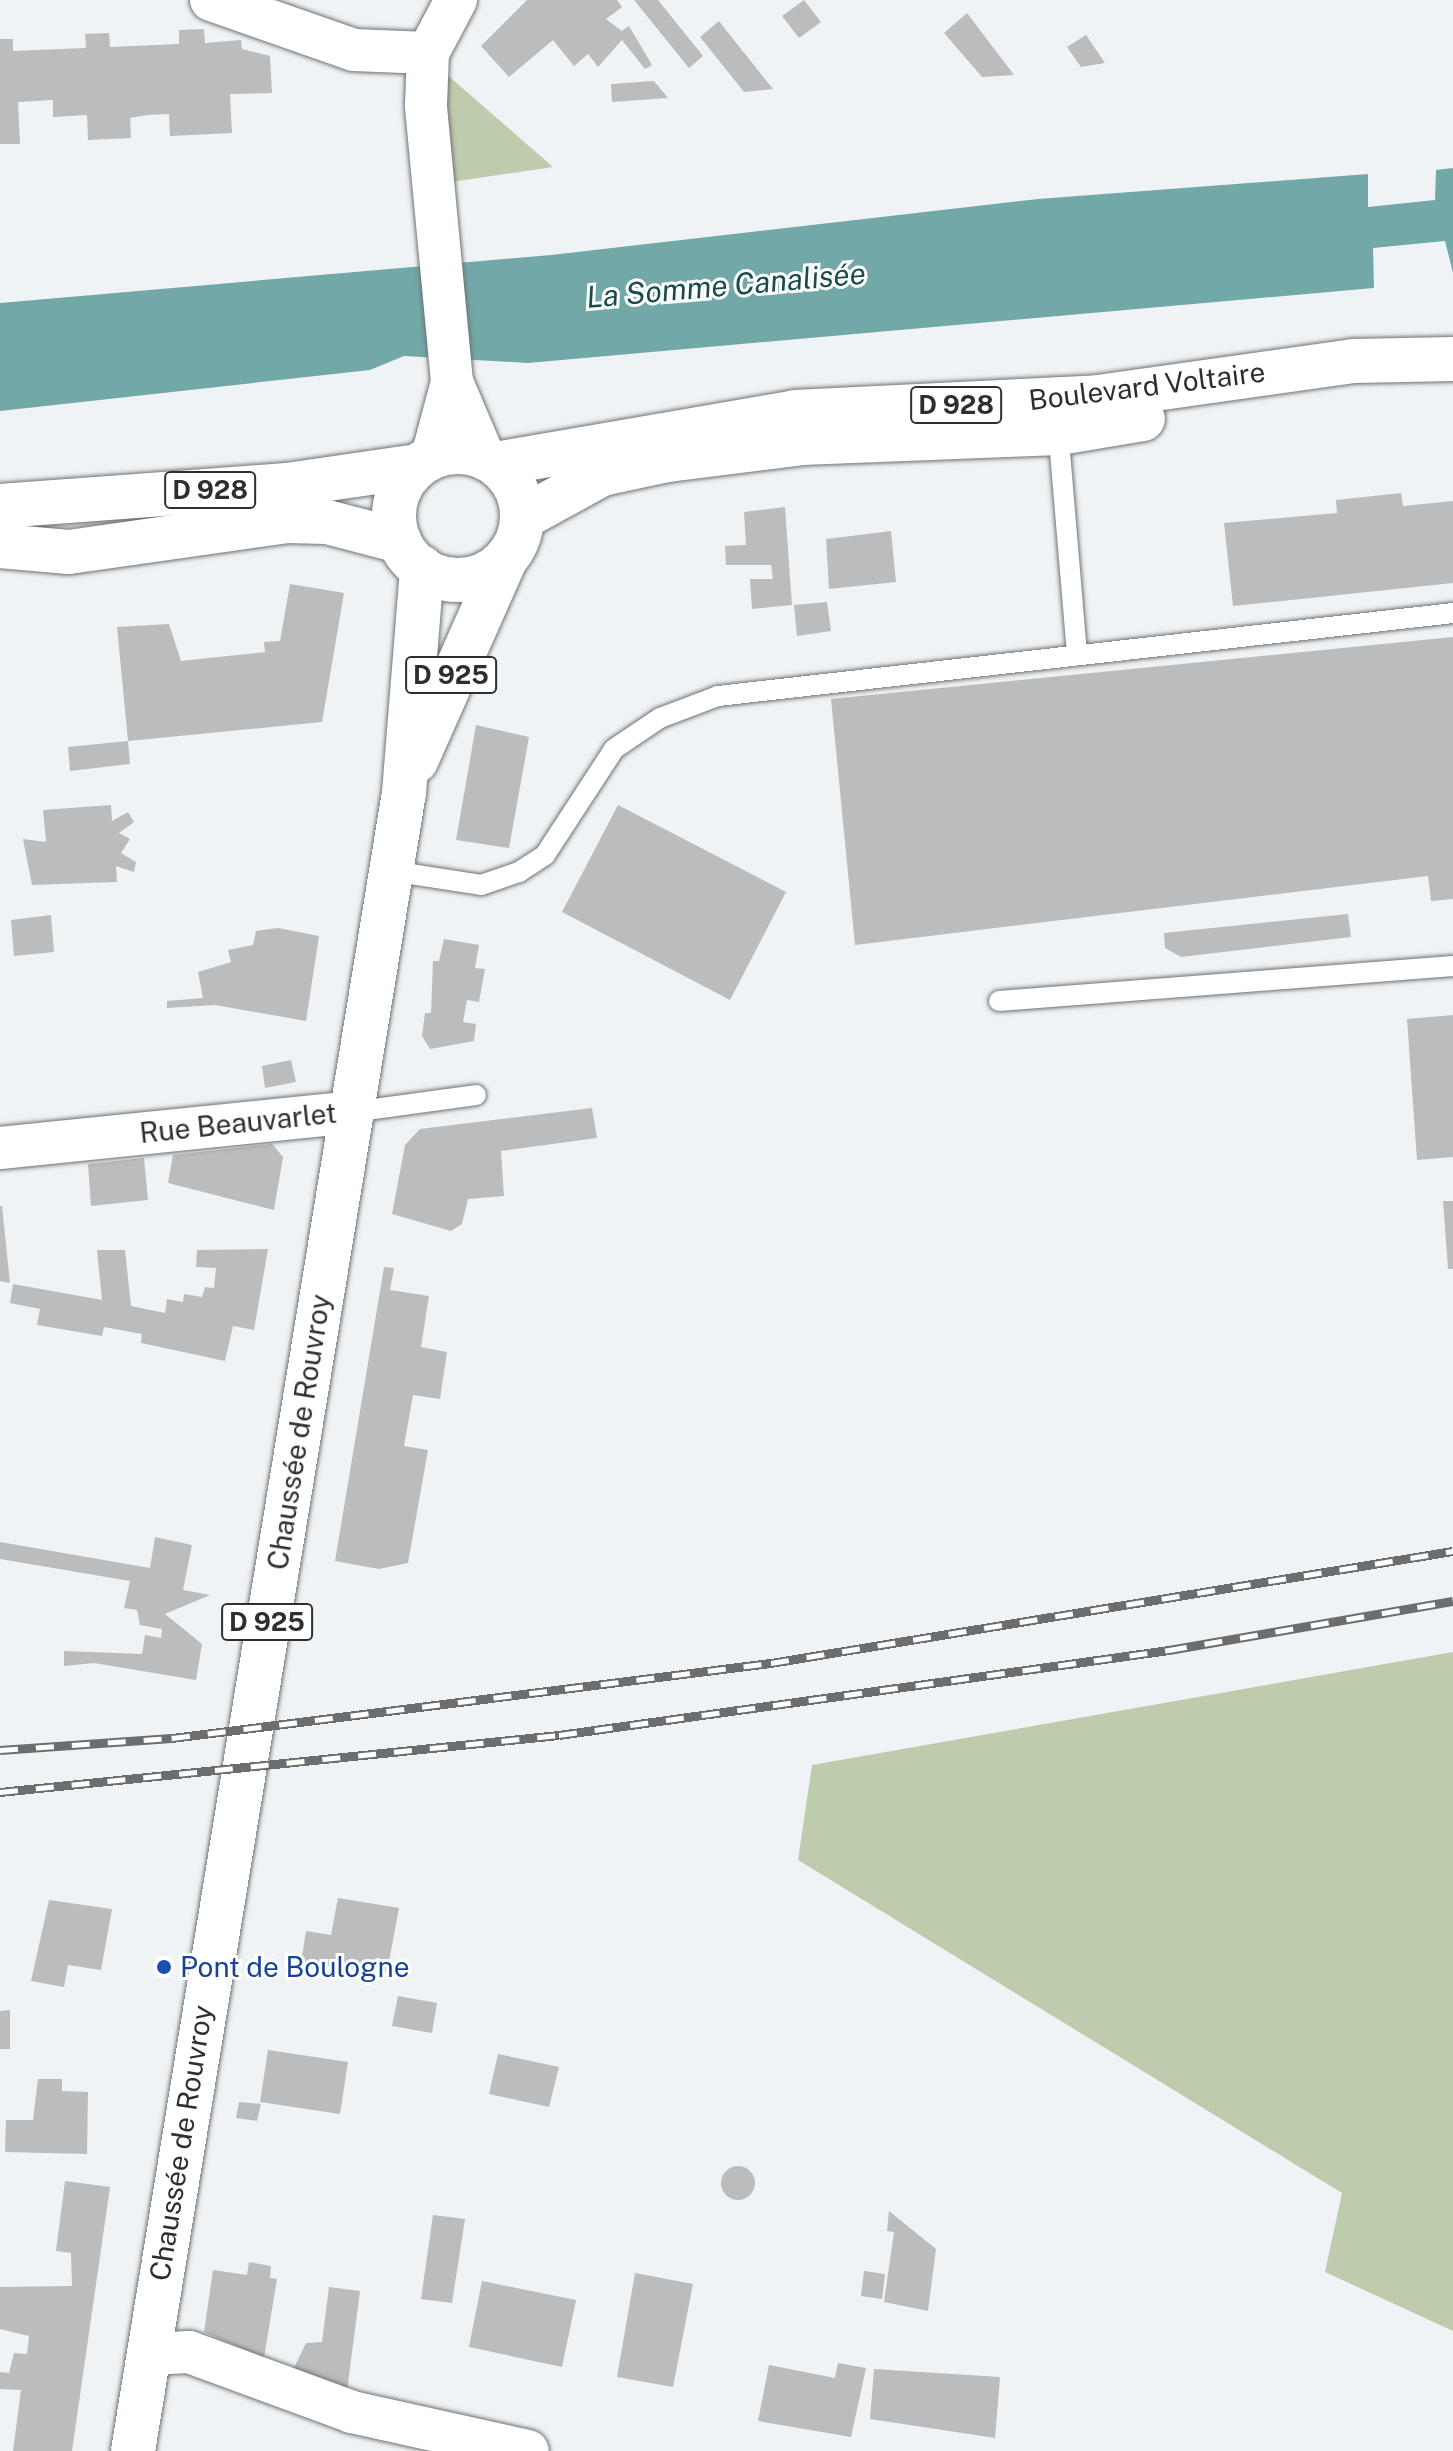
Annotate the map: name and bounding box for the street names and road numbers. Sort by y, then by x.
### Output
street label: Boulevard Voltaire [1026,355,1268,417]
road number: D 928 [910,383,1002,427]
road number: D 928 [164,468,256,512]
road number: D 925 [405,653,497,697]
street label: Rue Beauvarlet [138,1096,338,1150]
street label: Chaussée de Rouvroy [261,1291,337,1573]
road number: D 925 [221,1600,313,1644]
street label: Chaussée de Rouvroy [143,2002,219,2284]

